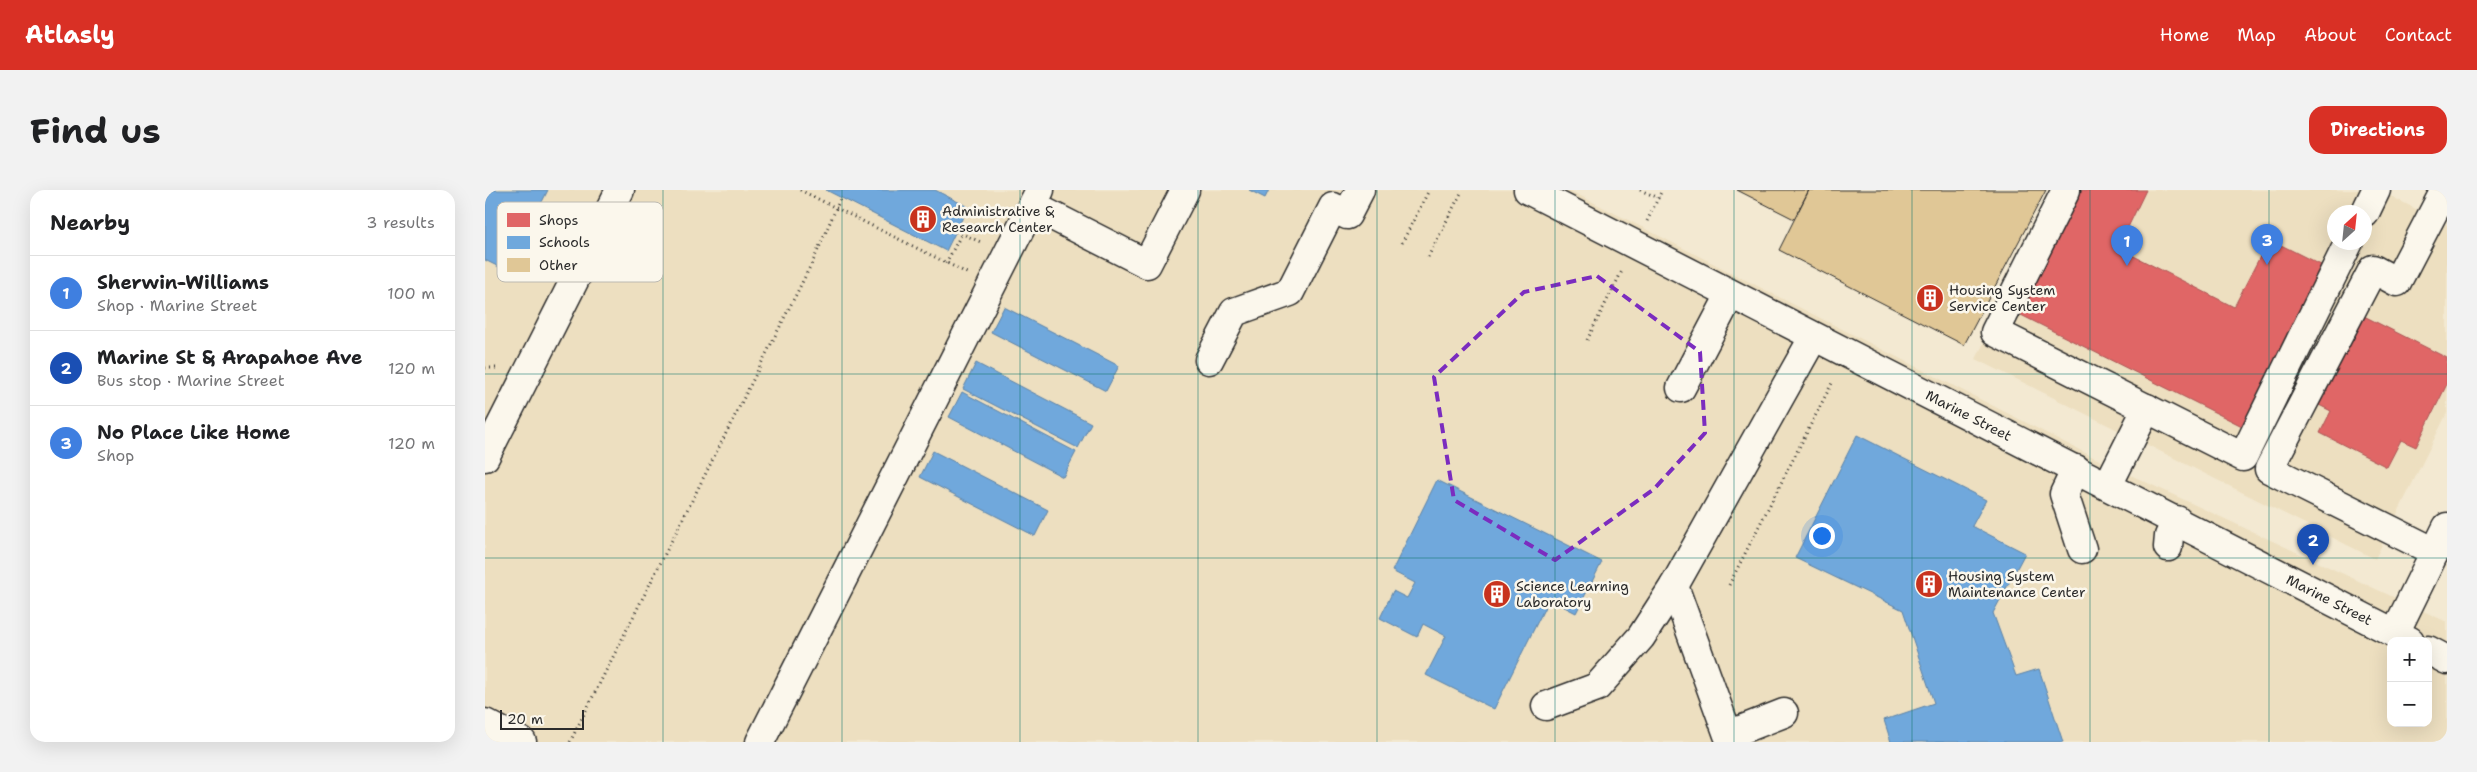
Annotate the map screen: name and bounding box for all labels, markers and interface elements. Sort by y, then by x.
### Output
text: Atlasly [25,19,115,51]
text: Home [2160,23,2209,47]
text: Map [2237,23,2276,47]
text: About [2304,23,2357,47]
text: Contact [2385,23,2452,47]
button: Directions [2309,106,2447,154]
text: Find us [30,107,161,154]
legend [497,202,663,282]
place label: Administrative & Research Center [942,202,1054,236]
building icon: Administrative & Research Center [908,204,938,234]
north arrow [2327,205,2372,250]
text: Nearby [50,209,130,237]
text: Shops [539,211,578,229]
text: 3 results [366,212,435,233]
pin: 3 [2251,224,2283,265]
pin: 1 [2111,225,2143,266]
text: Schools [539,233,590,251]
text: Other [539,256,578,274]
text: Sherwin-Williams [97,270,269,295]
place label: Housing System Service Center [1949,281,2055,315]
text: 1 [62,283,70,304]
text: 100 m [387,283,435,304]
building icon: Housing System Service Center [1915,283,1945,313]
text: Shop · Marine Street [97,295,257,316]
text: Marine St & Arapahoe Ave [97,345,363,370]
text: 2 [60,358,72,379]
text: 120 m [388,358,435,379]
text: Bus stop · Marine Street [97,370,285,391]
street label: Marine Street [1923,386,2015,445]
text: No Place Like Home [97,420,290,445]
text: 3 [60,433,72,454]
text: 120 m [388,433,435,454]
text: Shop [97,445,134,466]
your location [1809,523,1835,549]
pin: 2 [2297,524,2329,565]
place label: Housing System Maintenance Center [1948,567,2086,601]
building icon: Housing System Maintenance Center [1914,569,1944,599]
street label: Marine Street [2283,570,2375,629]
place label: Science Learning Laboratory [1516,577,1629,611]
building icon: Science Learning Laboratory [1482,579,1512,609]
map controls [2387,637,2432,727]
button: + [2387,637,2432,682]
button: − [2387,682,2432,727]
scale bar [500,707,584,730]
text: 20 m [507,710,543,728]

